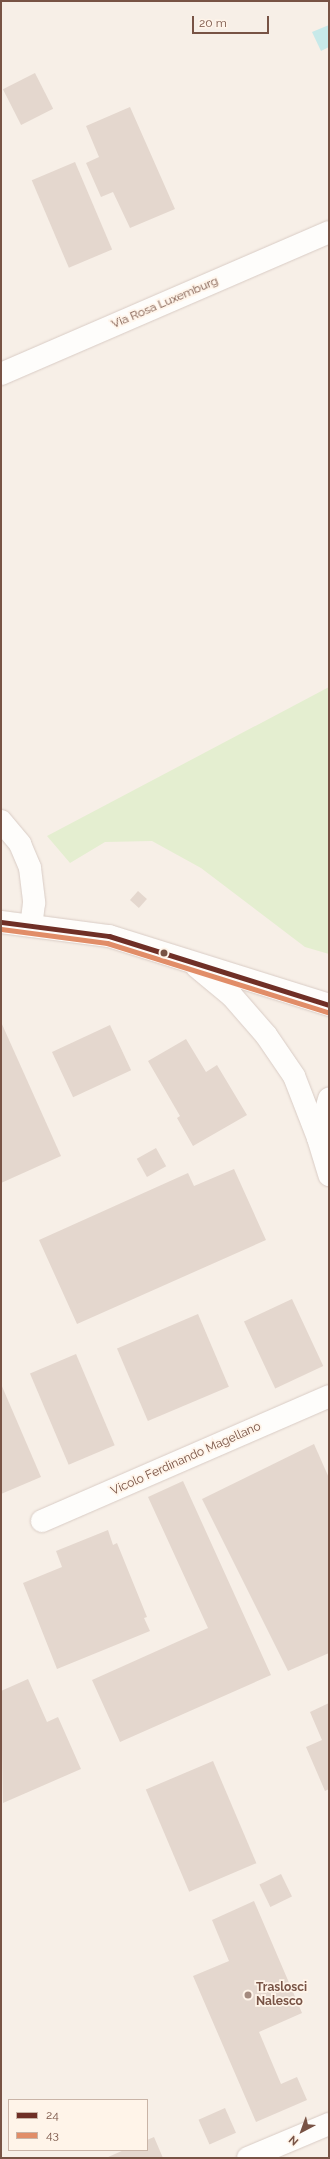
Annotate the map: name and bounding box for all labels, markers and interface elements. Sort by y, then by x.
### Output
scale bar [194,8,271,34]
text: 20 m [199,16,227,30]
street label: Via Rosa Luxemburg [110,274,220,332]
unlabelled marker [159,948,169,958]
street label: Vicolo Ferdinando Magellano [109,1419,263,1499]
place label: Traslosci Nalesco [256,1981,307,2009]
marker: Traslosci Nalesco [243,1990,253,2000]
legend [8,2099,148,2151]
text: 24 [46,2108,59,2122]
north arrow [282,2111,322,2151]
text: 43 [46,2128,59,2142]
text: N [286,2133,301,2148]

